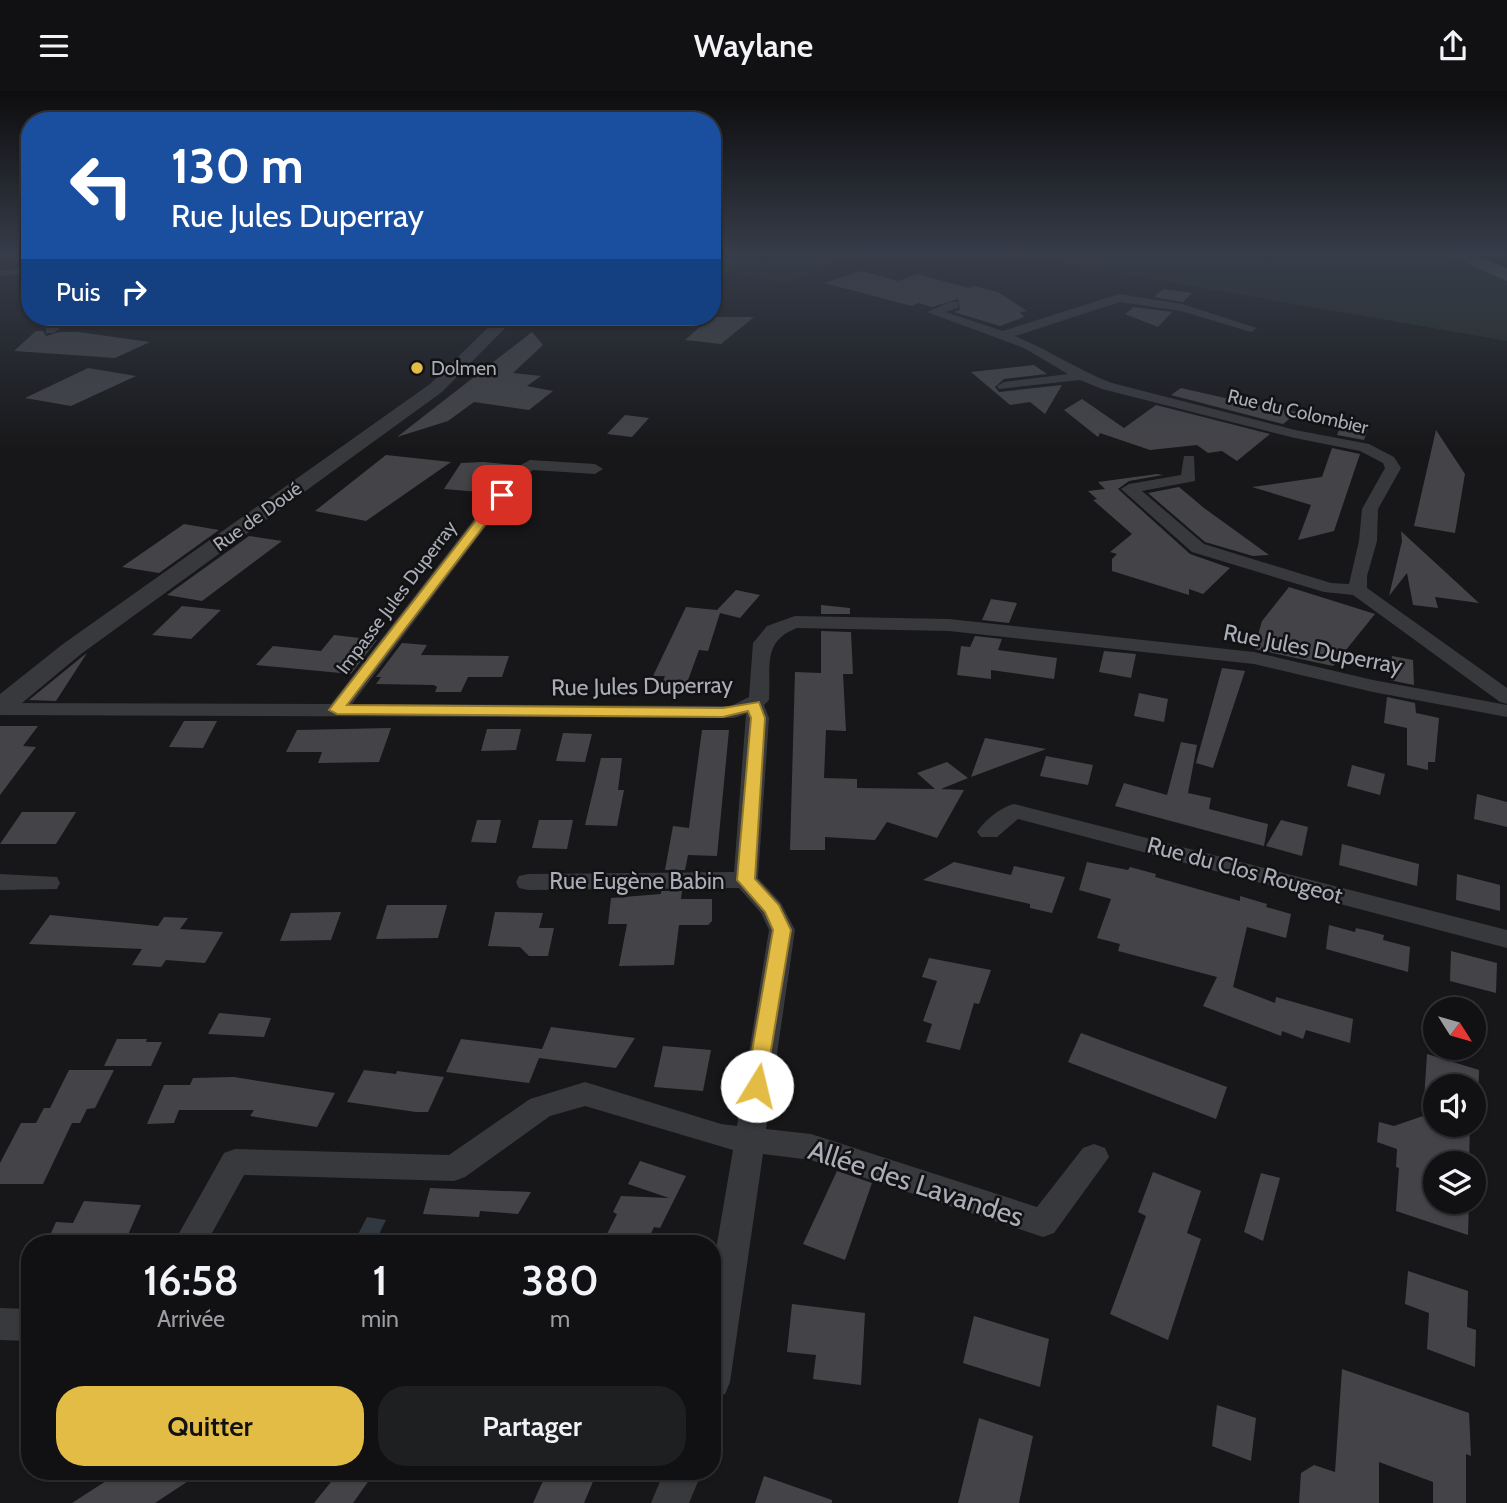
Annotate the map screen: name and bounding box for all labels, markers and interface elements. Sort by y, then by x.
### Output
text: Waylane [694,26,813,65]
icon: menu [35,27,73,65]
icon: share [1434,27,1472,65]
text: 130 m [171,136,304,195]
icon: left [56,140,147,231]
text: Rue Jules Duperray [171,196,424,235]
icon: right [115,273,153,311]
text: Puis [56,276,101,308]
place label: Dolmen [431,357,497,380]
marker: Dolmen [409,360,425,376]
street label: Rue du Colombier [1225,384,1370,439]
pin [472,465,532,525]
icon: arrive [483,476,521,514]
street label: Rue de Doué [209,477,306,556]
street label: Impasse Jules Duperray [331,516,462,678]
street label: Rue Jules Duperray [1221,618,1405,680]
street label: Rue Jules Duperray [551,670,734,702]
street label: Rue du Clos Rougeot [1144,830,1346,910]
street label: Rue Eugène Babin [549,867,725,895]
north arrow [1423,997,1486,1061]
map controls [1423,997,1486,1214]
position arrow [720,1049,794,1123]
button: sound [1423,1074,1486,1137]
street label: Allée des Lavandes [804,1132,1028,1234]
button: layers [1423,1151,1486,1214]
text: 16:58 [143,1254,239,1306]
text: 1 [373,1254,387,1306]
text: 380 [521,1254,599,1306]
text: Arrivée [157,1305,225,1333]
text: min [361,1305,399,1333]
text: m [550,1305,570,1333]
button: Quitter [56,1386,364,1466]
button: Partager [378,1386,686,1466]

